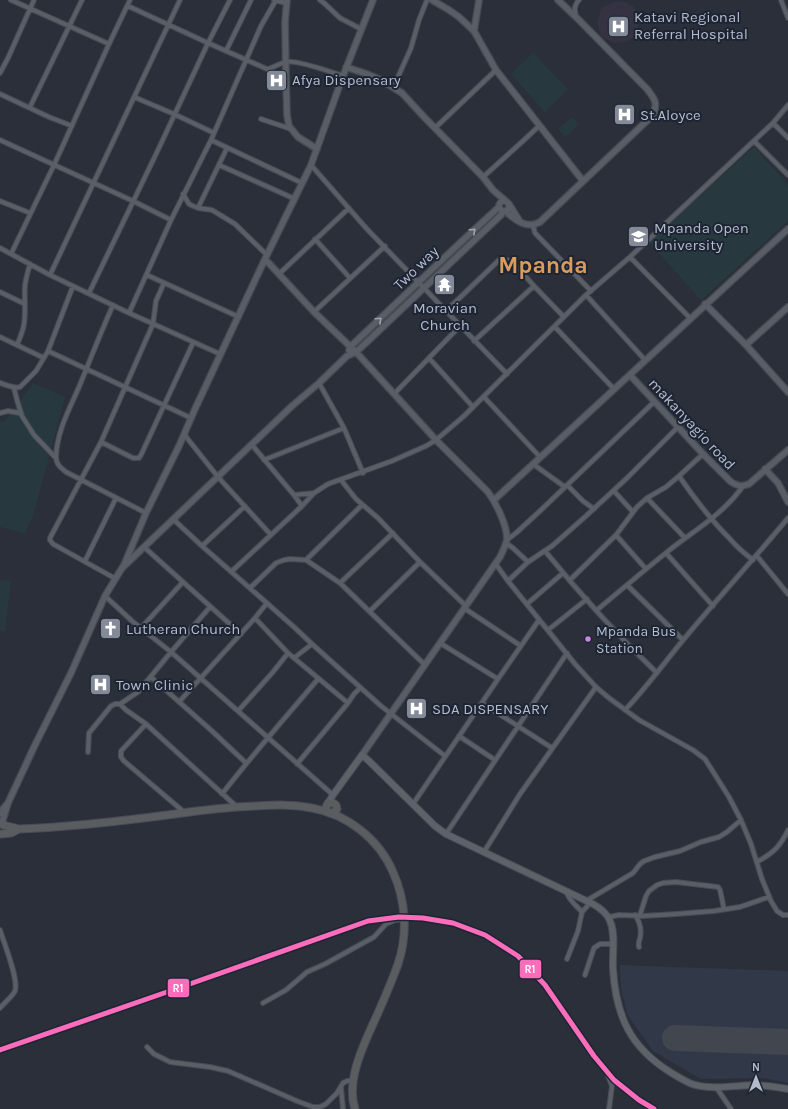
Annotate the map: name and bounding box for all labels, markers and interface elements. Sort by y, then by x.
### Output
place label: Katavi Regional Referral Hospital [634,8,748,43]
hospital icon: Katavi Regional Referral Hospital [605,13,631,39]
hospital icon: Afya Dispensary [264,67,290,93]
place label: Afya Dispensary [292,71,401,89]
hospital icon: St.Aloyce [611,102,637,128]
place label: St.Aloyce [640,106,701,124]
place label: Mpanda Open University [654,219,749,254]
school or university icon: Mpanda Open University [625,224,651,250]
one-way arrow [468,228,476,235]
street label: Two way [390,242,442,294]
district label: Mpanda [498,252,588,279]
temple icon: Moravian Church [432,272,458,298]
place label: Moravian Church [413,299,477,334]
one-way arrow [374,318,382,325]
street label: makanyagio road [645,374,739,474]
church icon: Lutheran Church [98,616,124,642]
place label: Lutheran Church [126,620,240,638]
place label: Mpanda Bus Station [596,623,676,657]
marker: Mpanda Bus Station [583,634,593,644]
hospital icon: Town Clinic [88,672,114,698]
place label: Town Clinic [116,676,193,694]
hospital icon: SDA DISPENSARY [404,696,430,722]
place label: SDA DISPENSARY [432,700,549,718]
line badge: R1 [519,959,542,979]
text: R1 [524,963,536,976]
line badge: R1 [167,978,190,998]
text: R1 [172,982,184,995]
north arrow [736,1057,776,1097]
text: N [752,1061,760,1074]

